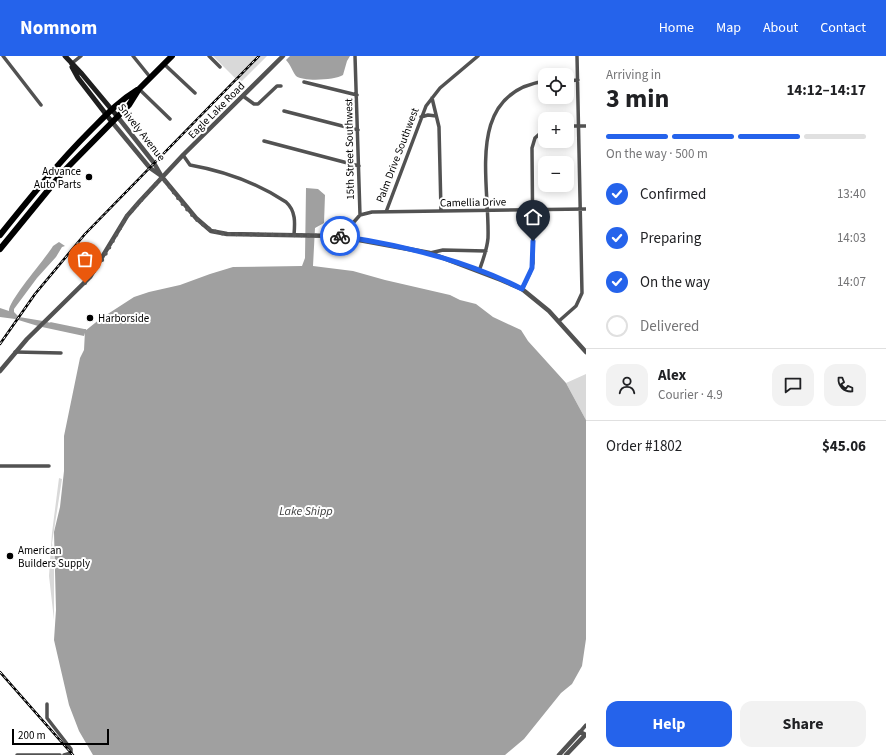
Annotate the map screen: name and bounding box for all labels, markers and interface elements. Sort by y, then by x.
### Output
text: Nomnom [20,15,97,42]
text: Home [659,18,694,38]
text: Map [716,18,741,38]
text: About [763,18,798,38]
text: Contact [820,18,866,38]
text: Arriving in [606,66,661,84]
map controls [538,68,574,192]
button: locate [538,68,574,104]
street label: Eagle Lake Road [185,79,248,142]
text: 3 min [606,80,669,117]
text: 14:12–14:17 [786,80,866,101]
street label: 15th Street Southwest [341,98,358,200]
street label: Snively Avenue [114,100,169,165]
street label: Palm Drive Southwest [372,105,423,205]
button: + [538,112,574,148]
text: On the way · 500 m [606,145,708,163]
button: − [538,156,574,192]
place label: Advance Auto Parts [34,164,82,192]
marker: Advance Auto Parts [84,172,94,182]
icon: check [606,183,628,205]
text: Confirmed [640,184,706,205]
text: 13:40 [837,185,866,203]
street label: Camellia Drive [440,194,507,211]
pin [516,200,550,241]
icon: home [522,206,544,228]
courier [320,216,360,256]
icon: bike [329,225,351,247]
icon: check [606,227,628,249]
text: Preparing [640,228,701,249]
text: 14:03 [837,229,866,247]
pin [68,242,102,283]
icon: bag [74,248,96,270]
icon: check [606,271,628,293]
text: On the way [640,272,710,293]
text: 14:07 [837,273,866,291]
place label: Harborside [98,311,150,326]
marker: Harborside [85,313,95,323]
text: Delivered [640,316,699,337]
button: person [606,364,648,406]
button: chat [772,364,814,406]
button: phone [824,364,866,406]
text: Alex [658,365,686,386]
text: Courier · 4.9 [658,386,723,404]
text: Order #1802 [606,436,682,457]
text: $45.06 [822,436,866,457]
water label: Lake Shipp [279,503,333,520]
place label: American Builders Supply [18,543,90,571]
marker: American Builders Supply [5,551,15,561]
button: Help [606,701,732,747]
button: Share [740,701,866,747]
scale bar [12,727,109,746]
text: 200 m [18,728,46,743]

